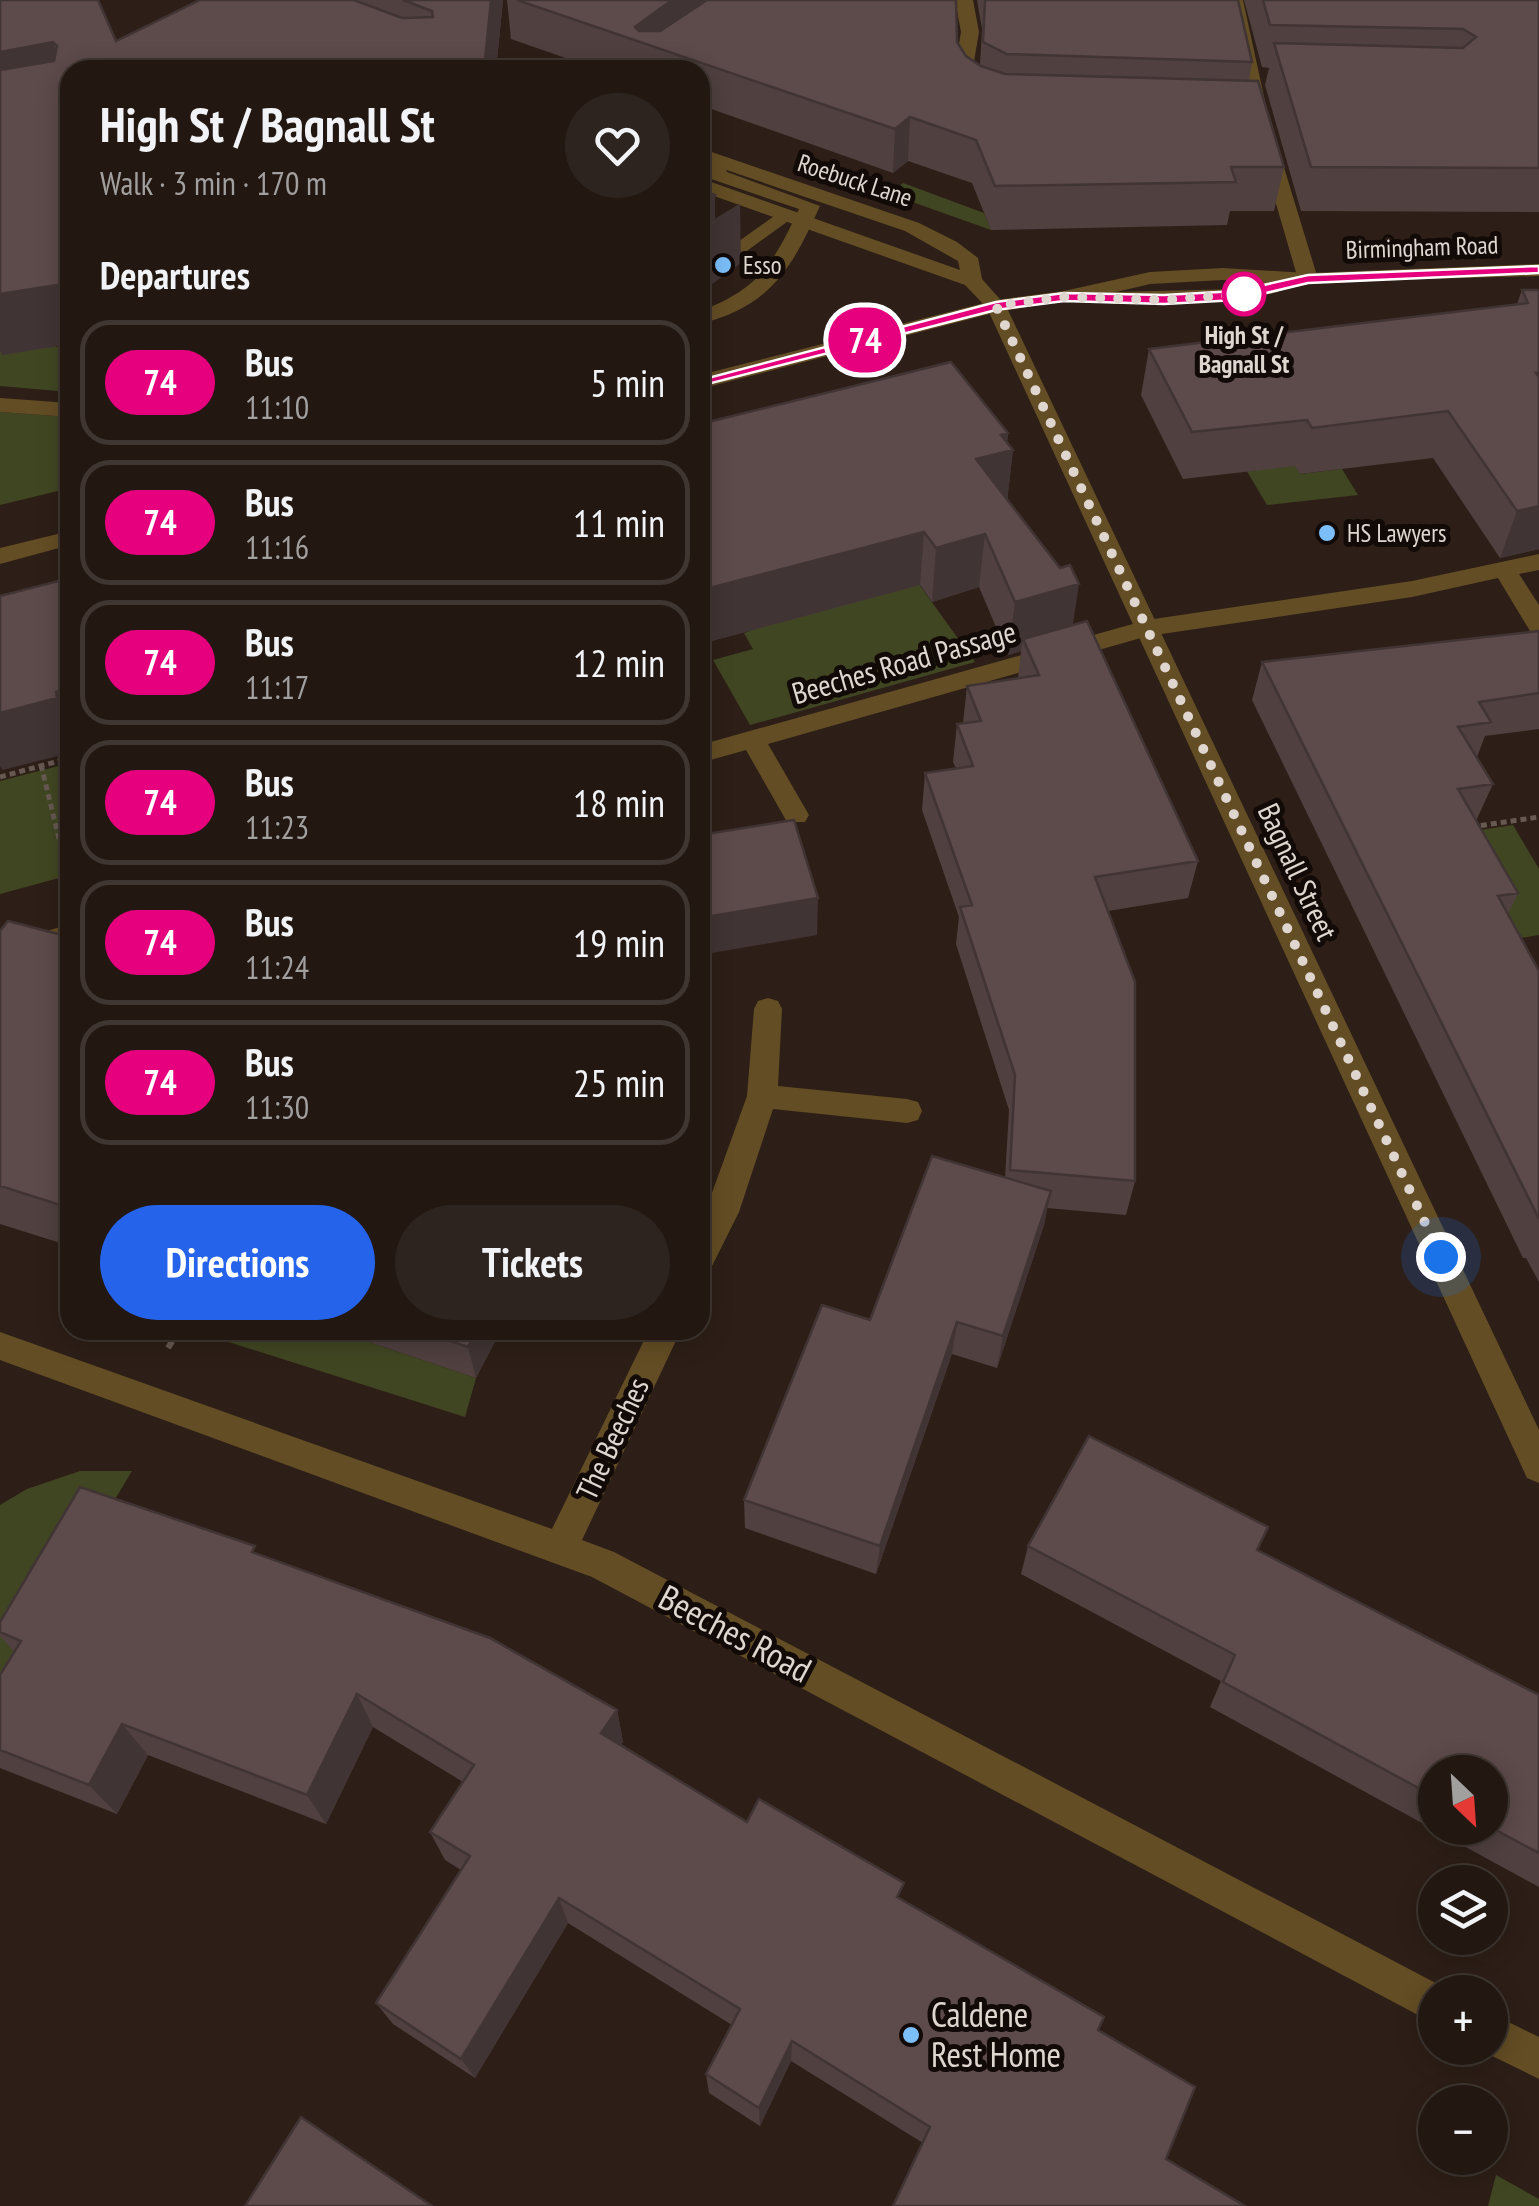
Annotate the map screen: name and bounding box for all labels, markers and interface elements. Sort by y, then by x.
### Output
text: High St / Bagnall St [100,93,435,155]
button: heart [565,93,670,198]
street label: Roebuck Lane [794,146,916,214]
text: Walk · 3 min · 170 m [100,162,327,204]
street label: Birmingham Road [1345,228,1499,266]
place label: Esso [743,249,781,281]
text: Departures [100,250,250,299]
marker: Esso [712,254,734,276]
marker: High St / Bagnall St [1223,273,1265,315]
line badge: 74 [820,308,910,372]
text: 74 [848,317,882,363]
place label: High St / Bagnall St [1199,319,1290,380]
text: Bus [245,337,294,386]
text: 5 min [590,358,665,407]
text: 74 [143,359,177,405]
text: 11:10 [245,386,309,428]
text: Bus [245,477,294,526]
text: 11 min [573,498,665,547]
text: 74 [143,499,177,545]
place label: HS Lawyers [1347,517,1446,549]
marker: HS Lawyers [1316,522,1338,544]
text: 11:16 [245,526,309,568]
street label: Beeches Road Passage [787,611,1020,712]
text: Bus [245,617,294,666]
text: 12 min [573,638,665,687]
text: 74 [143,639,177,685]
text: 11:17 [245,666,309,708]
text: Bus [245,757,294,806]
text: 18 min [573,778,665,827]
text: 74 [143,779,177,825]
street label: Bagnall Street [1250,797,1347,947]
text: 11:23 [245,806,309,848]
text: Bus [245,897,294,946]
text: 19 min [573,918,665,967]
text: 74 [143,919,177,965]
text: 11:24 [245,946,309,988]
text: Bus [245,1037,294,1086]
text: 25 min [573,1058,665,1107]
text: 74 [143,1059,177,1105]
text: 11:30 [245,1086,309,1128]
button: Directions [100,1205,375,1320]
button: Tickets [395,1205,670,1320]
your location [1416,1232,1466,1282]
street label: The Beeches [566,1371,657,1506]
street label: Beeches Road [651,1574,820,1692]
north arrow [1418,1755,1508,1845]
map controls [1418,1755,1508,2175]
button: layers [1418,1865,1508,1955]
button: + [1418,1975,1508,2065]
place label: Caldene Rest Home [931,1991,1061,2077]
marker: Caldene Rest Home [900,2024,922,2046]
button: − [1418,2085,1508,2175]

